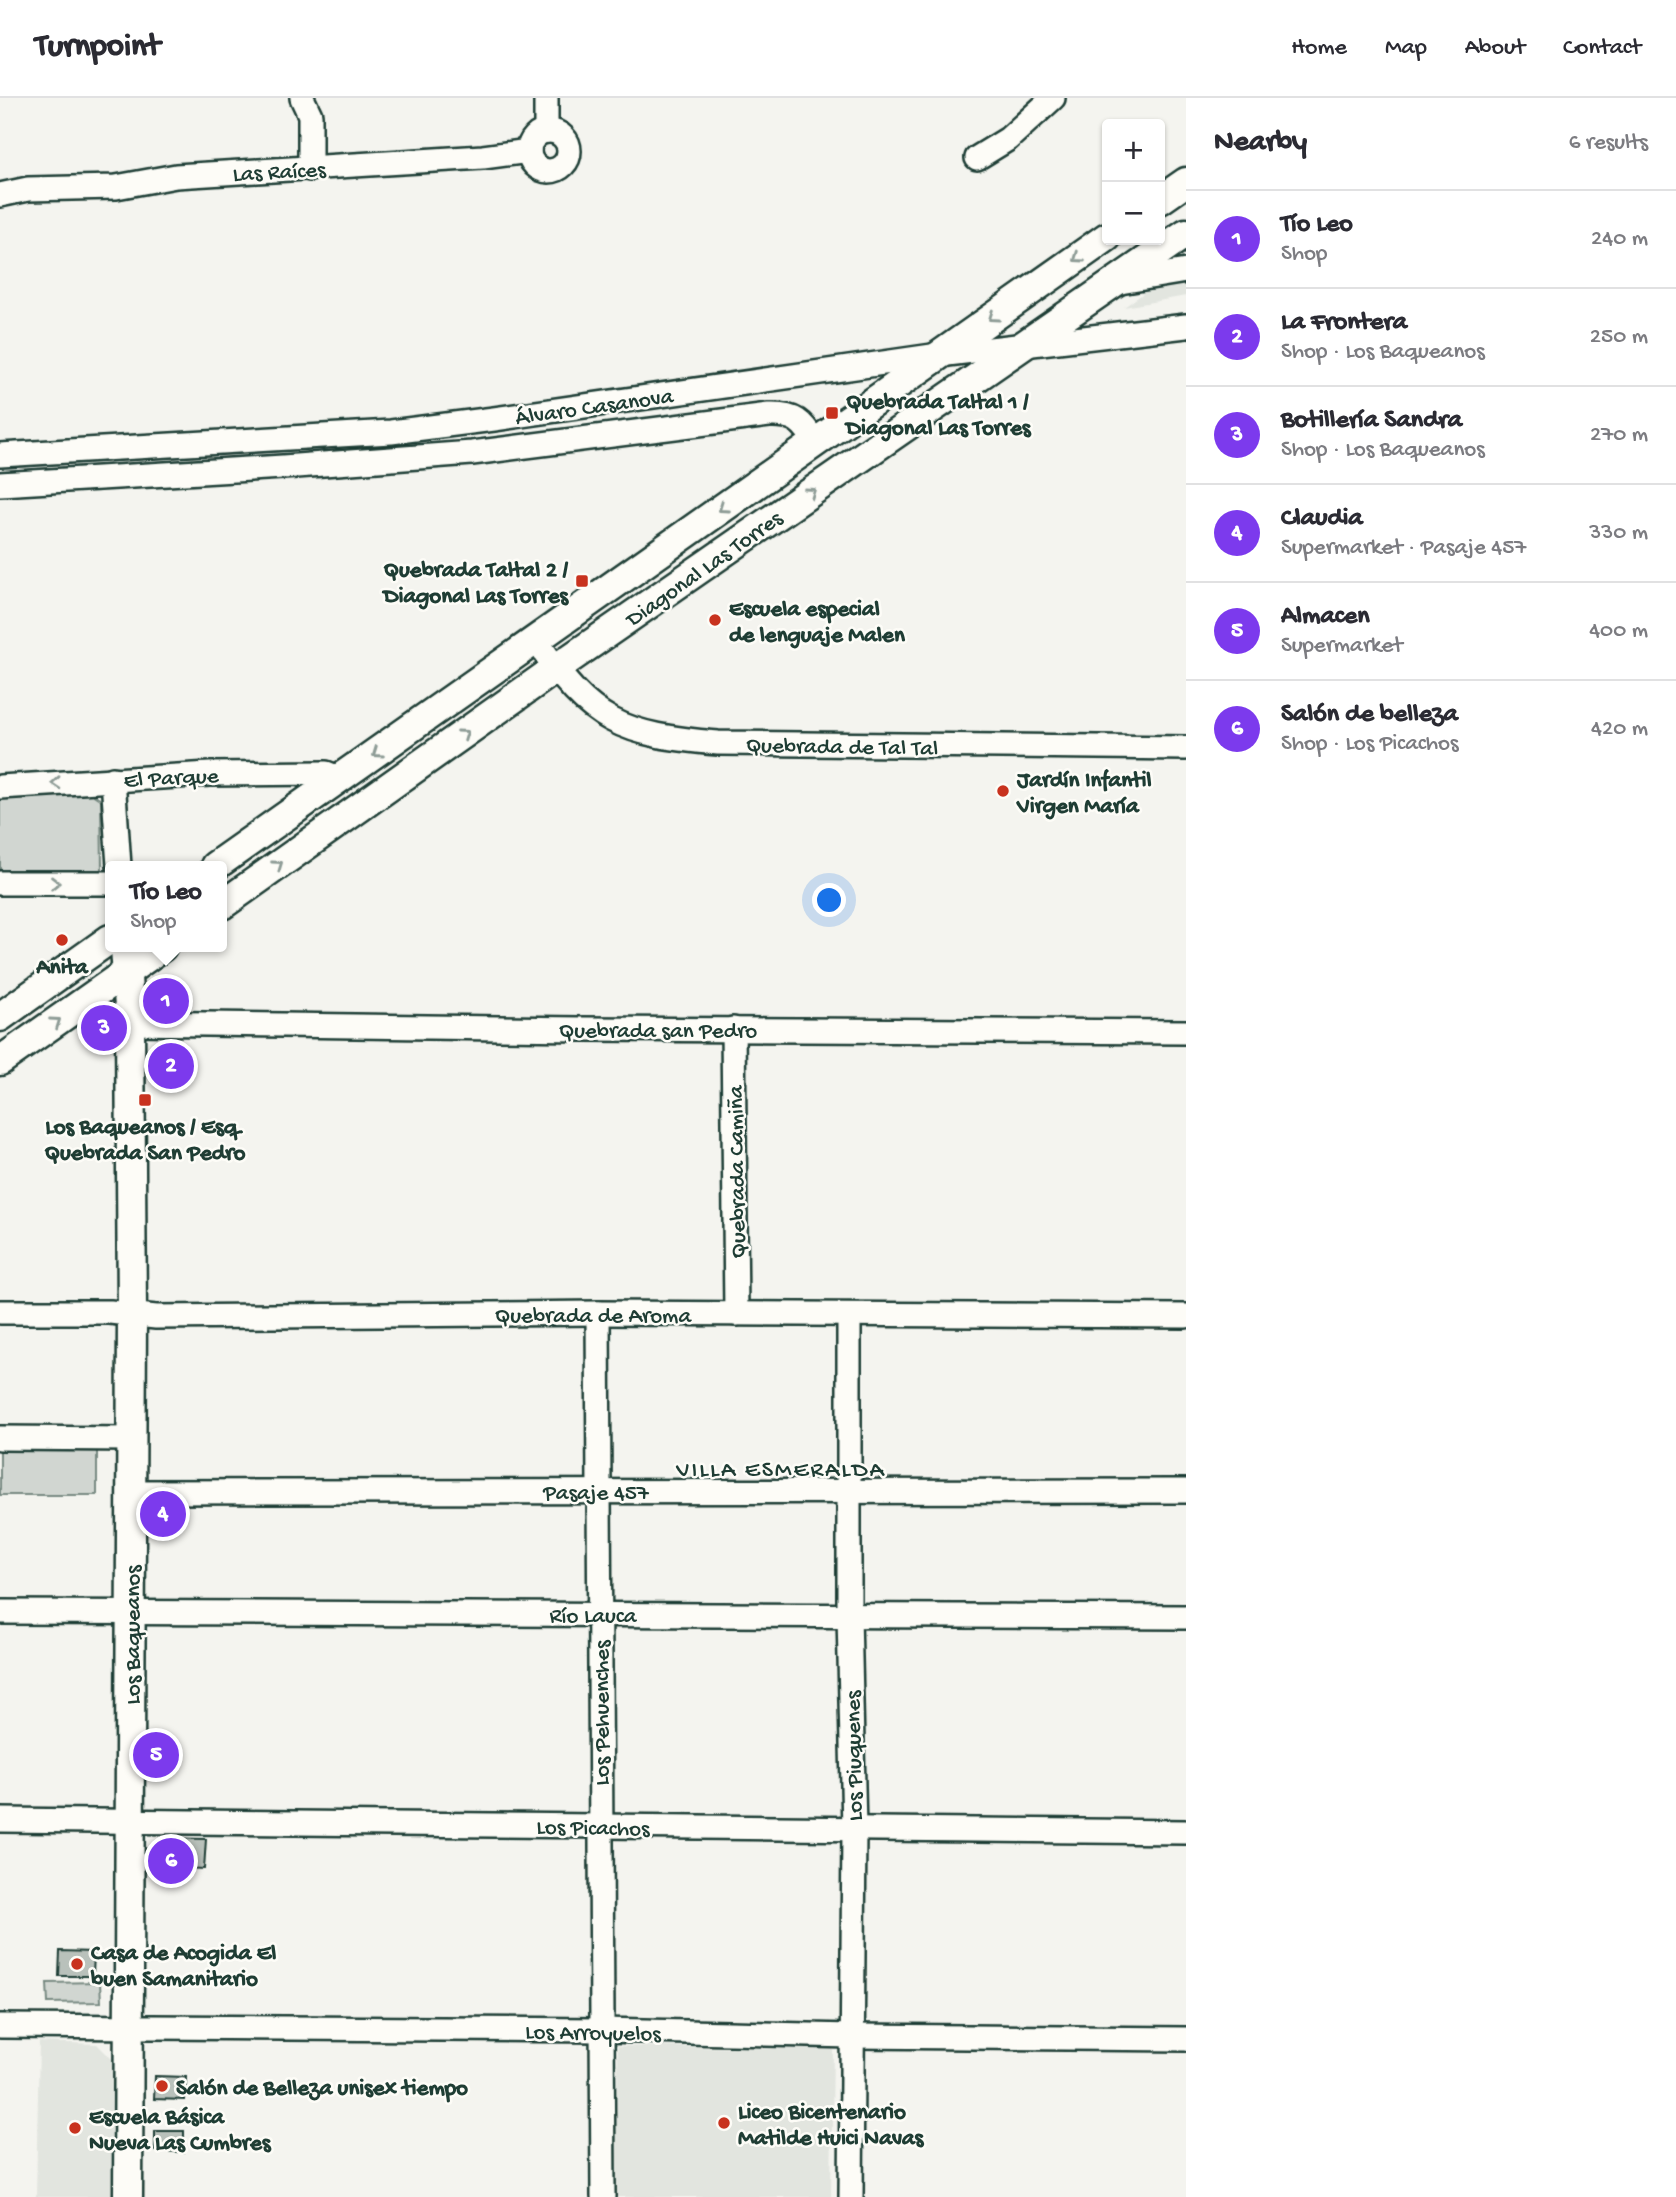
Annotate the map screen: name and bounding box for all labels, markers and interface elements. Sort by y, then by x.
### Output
text: Turnpoint [35,29,160,67]
text: Home [1291,34,1347,63]
text: Map [1385,34,1427,63]
text: About [1465,34,1525,63]
text: Contact [1563,34,1641,63]
map controls [1102,119,1165,245]
button: + [1102,119,1165,182]
text: Nearby [1214,126,1307,161]
text: 6 results [1569,130,1648,157]
street label: Las Raíces [232,158,327,189]
button: − [1102,182,1165,245]
text: Tío Leo [1281,210,1353,241]
text: 1 [1232,226,1242,253]
text: 240 m [1591,226,1648,253]
text: Shop [1281,241,1327,268]
one-way arrow [1073,250,1086,262]
text: La Frontera [1281,308,1407,339]
one-way arrow [988,309,1001,321]
text: 2 [1231,324,1243,351]
text: 250 m [1590,324,1648,351]
text: Shop · Los Baqueanos [1281,339,1485,366]
street label: Álvaro Casanova [514,383,676,433]
place label: Quebrada Taltal 1 / Diagonal Las Torres [844,390,1032,443]
marker: Quebrada Taltal 1 / Diagonal Las Torres [824,405,840,421]
text: Botillería Sandra [1281,406,1462,437]
text: 3 [1231,422,1243,449]
text: 270 m [1590,422,1648,449]
text: Shop · Los Baqueanos [1281,437,1485,464]
one-way arrow [803,488,816,500]
one-way arrow [718,500,731,513]
text: Claudia [1281,504,1363,535]
street label: Diagonal Las Torres [620,506,789,635]
text: 4 [1232,520,1242,547]
text: 330 m [1589,520,1648,547]
text: Supermarket · Pasaje 457 [1281,535,1526,562]
place label: Quebrada Taltal 2 / Diagonal Las Torres [382,558,570,611]
marker: Quebrada Taltal 2 / Diagonal Las Torres [574,573,590,589]
place label: Escuela especial de lenguaje Malen [729,597,906,650]
text: Almacen [1281,602,1370,633]
marker: Escuela especial de lenguaje Malen [707,612,723,628]
text: 5 [1231,618,1243,645]
text: 400 m [1589,618,1648,645]
text: Supermarket [1281,633,1403,660]
text: Salón de belleza [1281,700,1458,731]
text: 6 [1231,716,1243,743]
text: 420 m [1591,716,1648,743]
one-way arrow [456,730,469,742]
text: Shop · Los Picachos [1281,731,1459,758]
street label: Quebrada de Tal Tal [745,733,938,764]
one-way arrow [372,745,385,757]
street label: El Parque [123,763,220,795]
place label: Jardín Infantil Virgen María [1016,768,1152,821]
one-way arrow [51,775,62,790]
marker: Jardín Infantil Virgen María [995,783,1011,799]
popup [105,861,227,952]
one-way arrow [270,861,283,873]
one-way arrow [50,875,61,891]
text: Tío Leo [130,878,202,909]
your location [812,883,846,917]
text: Shop [130,909,176,936]
marker: Anita [54,932,70,948]
place label: Anita [35,955,89,982]
pin: 1 [143,975,189,1027]
pin: 3 [81,1002,127,1054]
one-way arrow [48,1018,61,1030]
street label: Quebrada san Pedro [559,1019,757,1046]
pin: 2 [148,1040,194,1092]
street label: Quebrada Camiña [723,1084,754,1259]
marker: Los Baqueanos / Esq. Quebrada San Pedro [137,1092,153,1108]
place label: Los Baqueanos / Esq. Quebrada San Pedro [45,1115,245,1168]
street label: Quebrada de Aroma [495,1304,692,1331]
district label: VILLA ESMERALDA [675,1457,886,1486]
street label: Pasaje 457 [542,1481,650,1508]
pin: 4 [140,1488,186,1540]
street label: Los Baqueanos [121,1565,148,1705]
street label: Río Lauca [550,1604,638,1631]
street label: Los Pehuenches [590,1640,617,1786]
street label: Los Piuquenes [841,1690,870,1821]
pin: 5 [133,1729,179,1781]
street label: Los Picachos [536,1815,650,1844]
pin: 6 [148,1835,194,1887]
place label: Casa de Acogida El buen Samanitario [90,1941,276,1994]
marker: Casa de Acogida El buen Samanitario [69,1956,85,1972]
street label: Los Arroyuelos [525,2020,661,2049]
place label: Salón de Belleza unisex tiempo [176,2076,468,2103]
marker: Salón de Belleza unisex tiempo [154,2078,170,2094]
place label: Liceo Bicentenario Matilde Huici Navas [738,2100,925,2153]
place label: Escuela Básica Nueva Las Cumbres [89,2105,272,2158]
marker: Liceo Bicentenario Matilde Huici Navas [716,2115,732,2131]
marker: Escuela Básica Nueva Las Cumbres [67,2120,83,2136]

